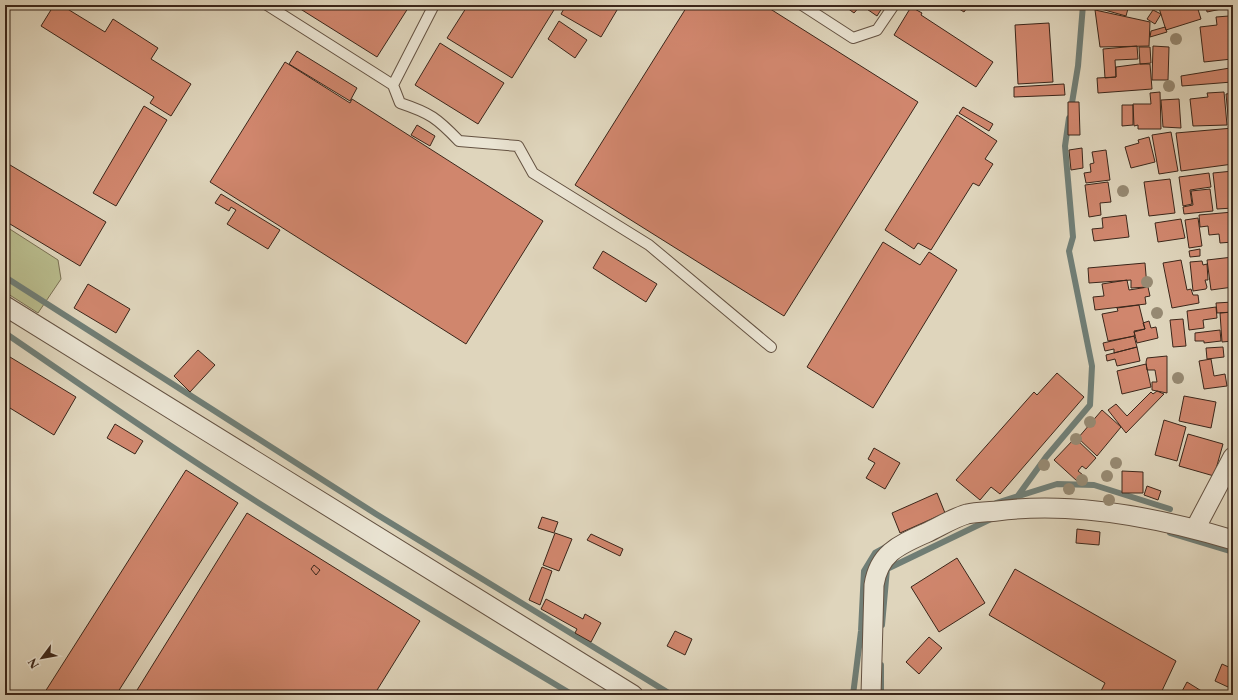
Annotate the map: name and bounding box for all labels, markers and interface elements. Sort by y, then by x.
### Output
north arrow [22,638,62,678]
text: N [25,655,42,671]

